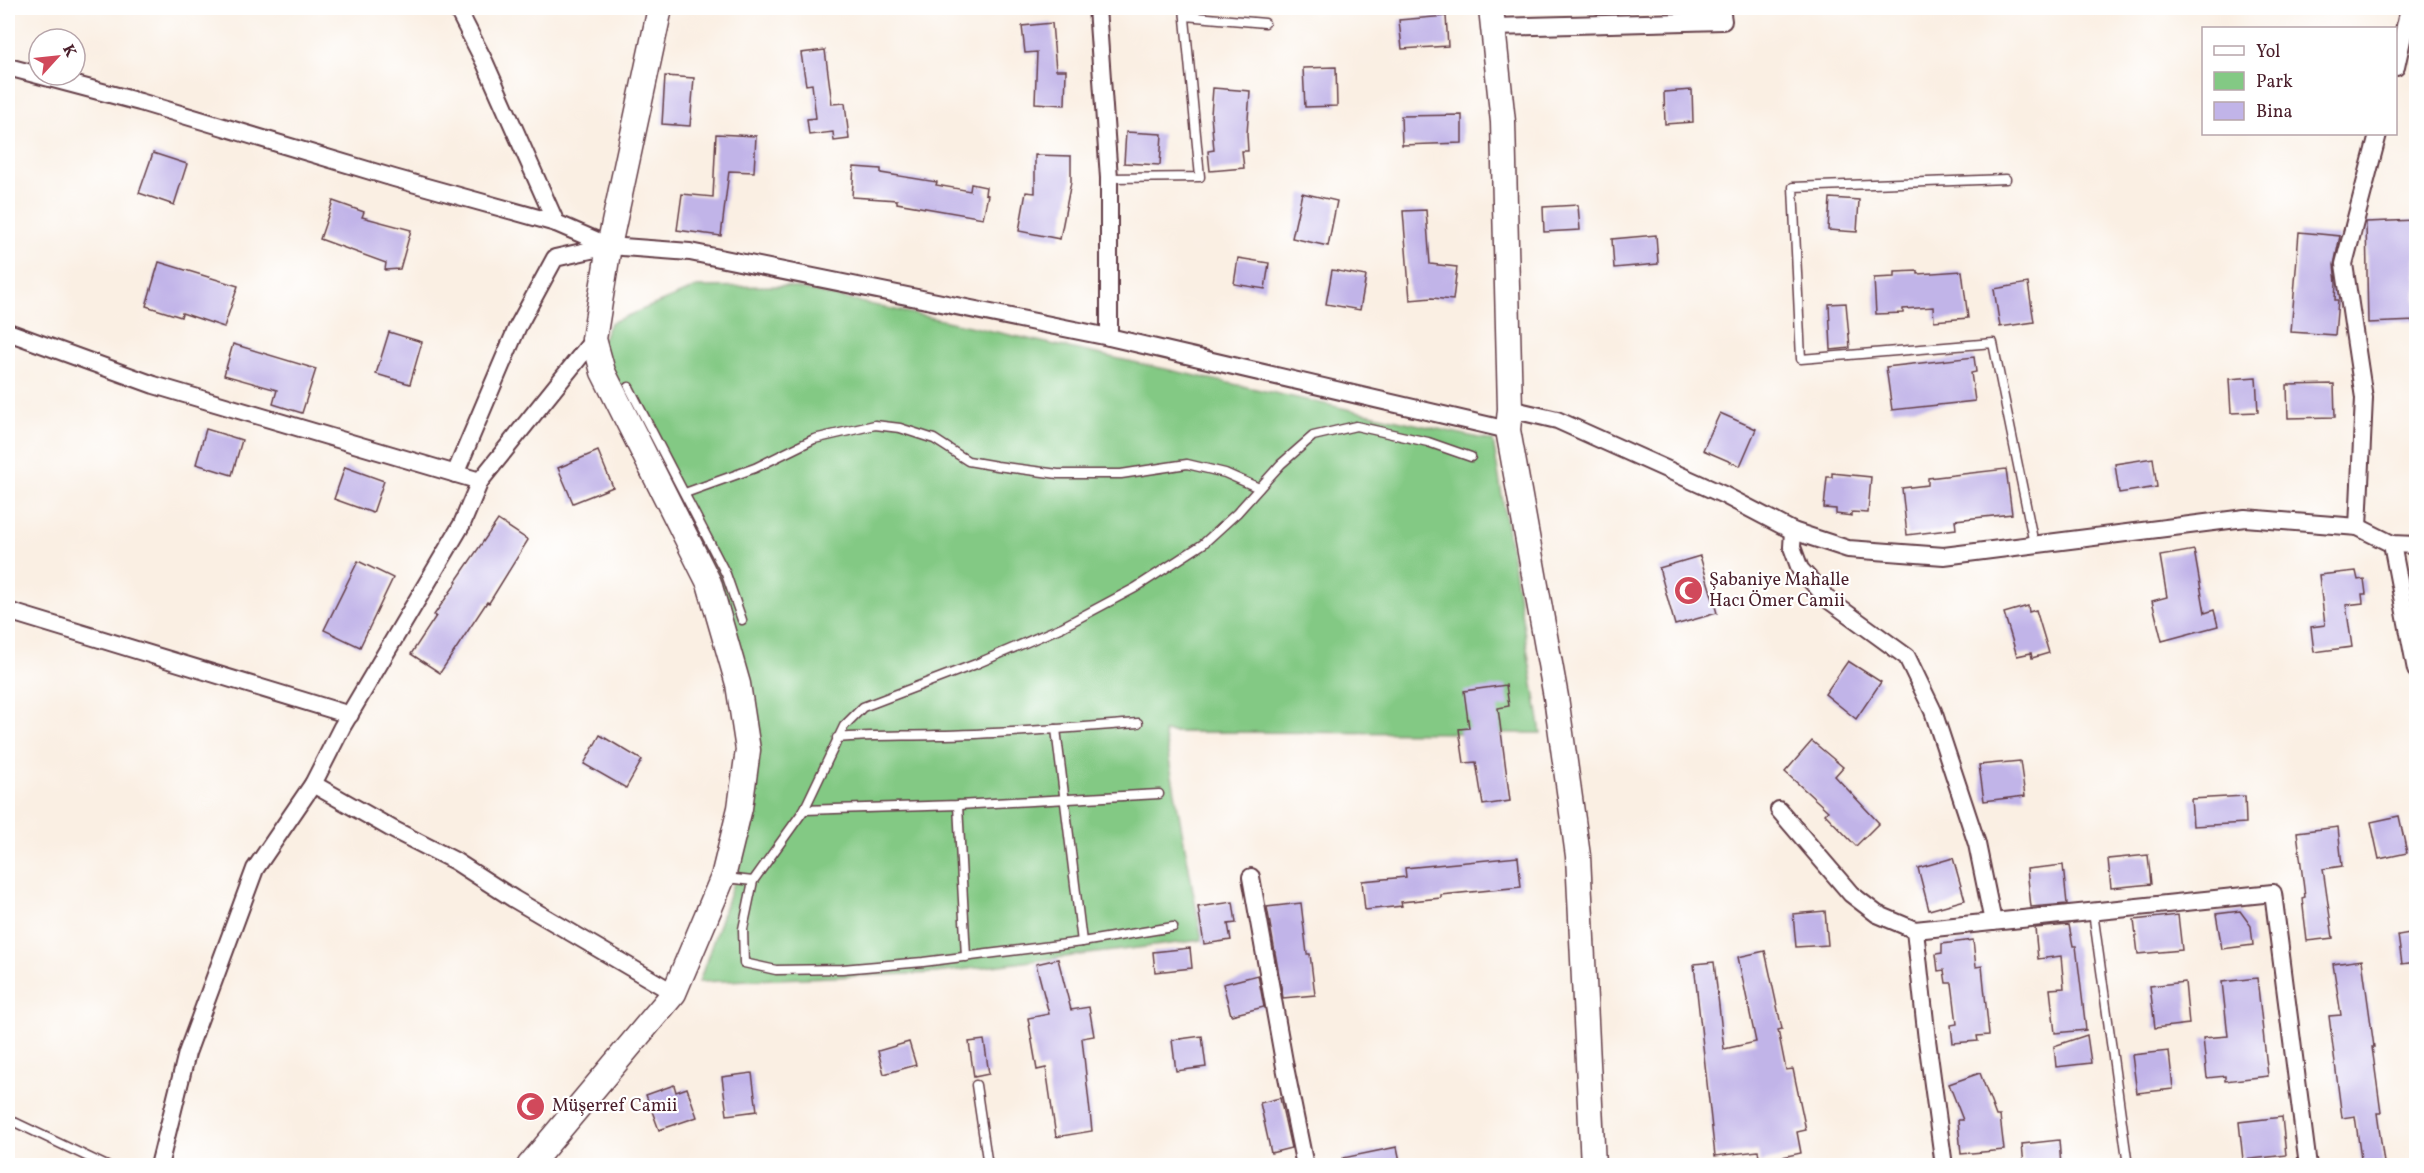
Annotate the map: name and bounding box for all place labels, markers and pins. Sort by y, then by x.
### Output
place label: Şabaniye Mahalle Hacı Ömer Camii [1709,568,1849,614]
mosque icon: Şabaniye Mahalle Hacı Ömer Camii [1672,574,1704,606]
mosque icon: Müşerref Camii [515,1090,547,1122]
place label: Müşerref Camii [552,1094,677,1119]

